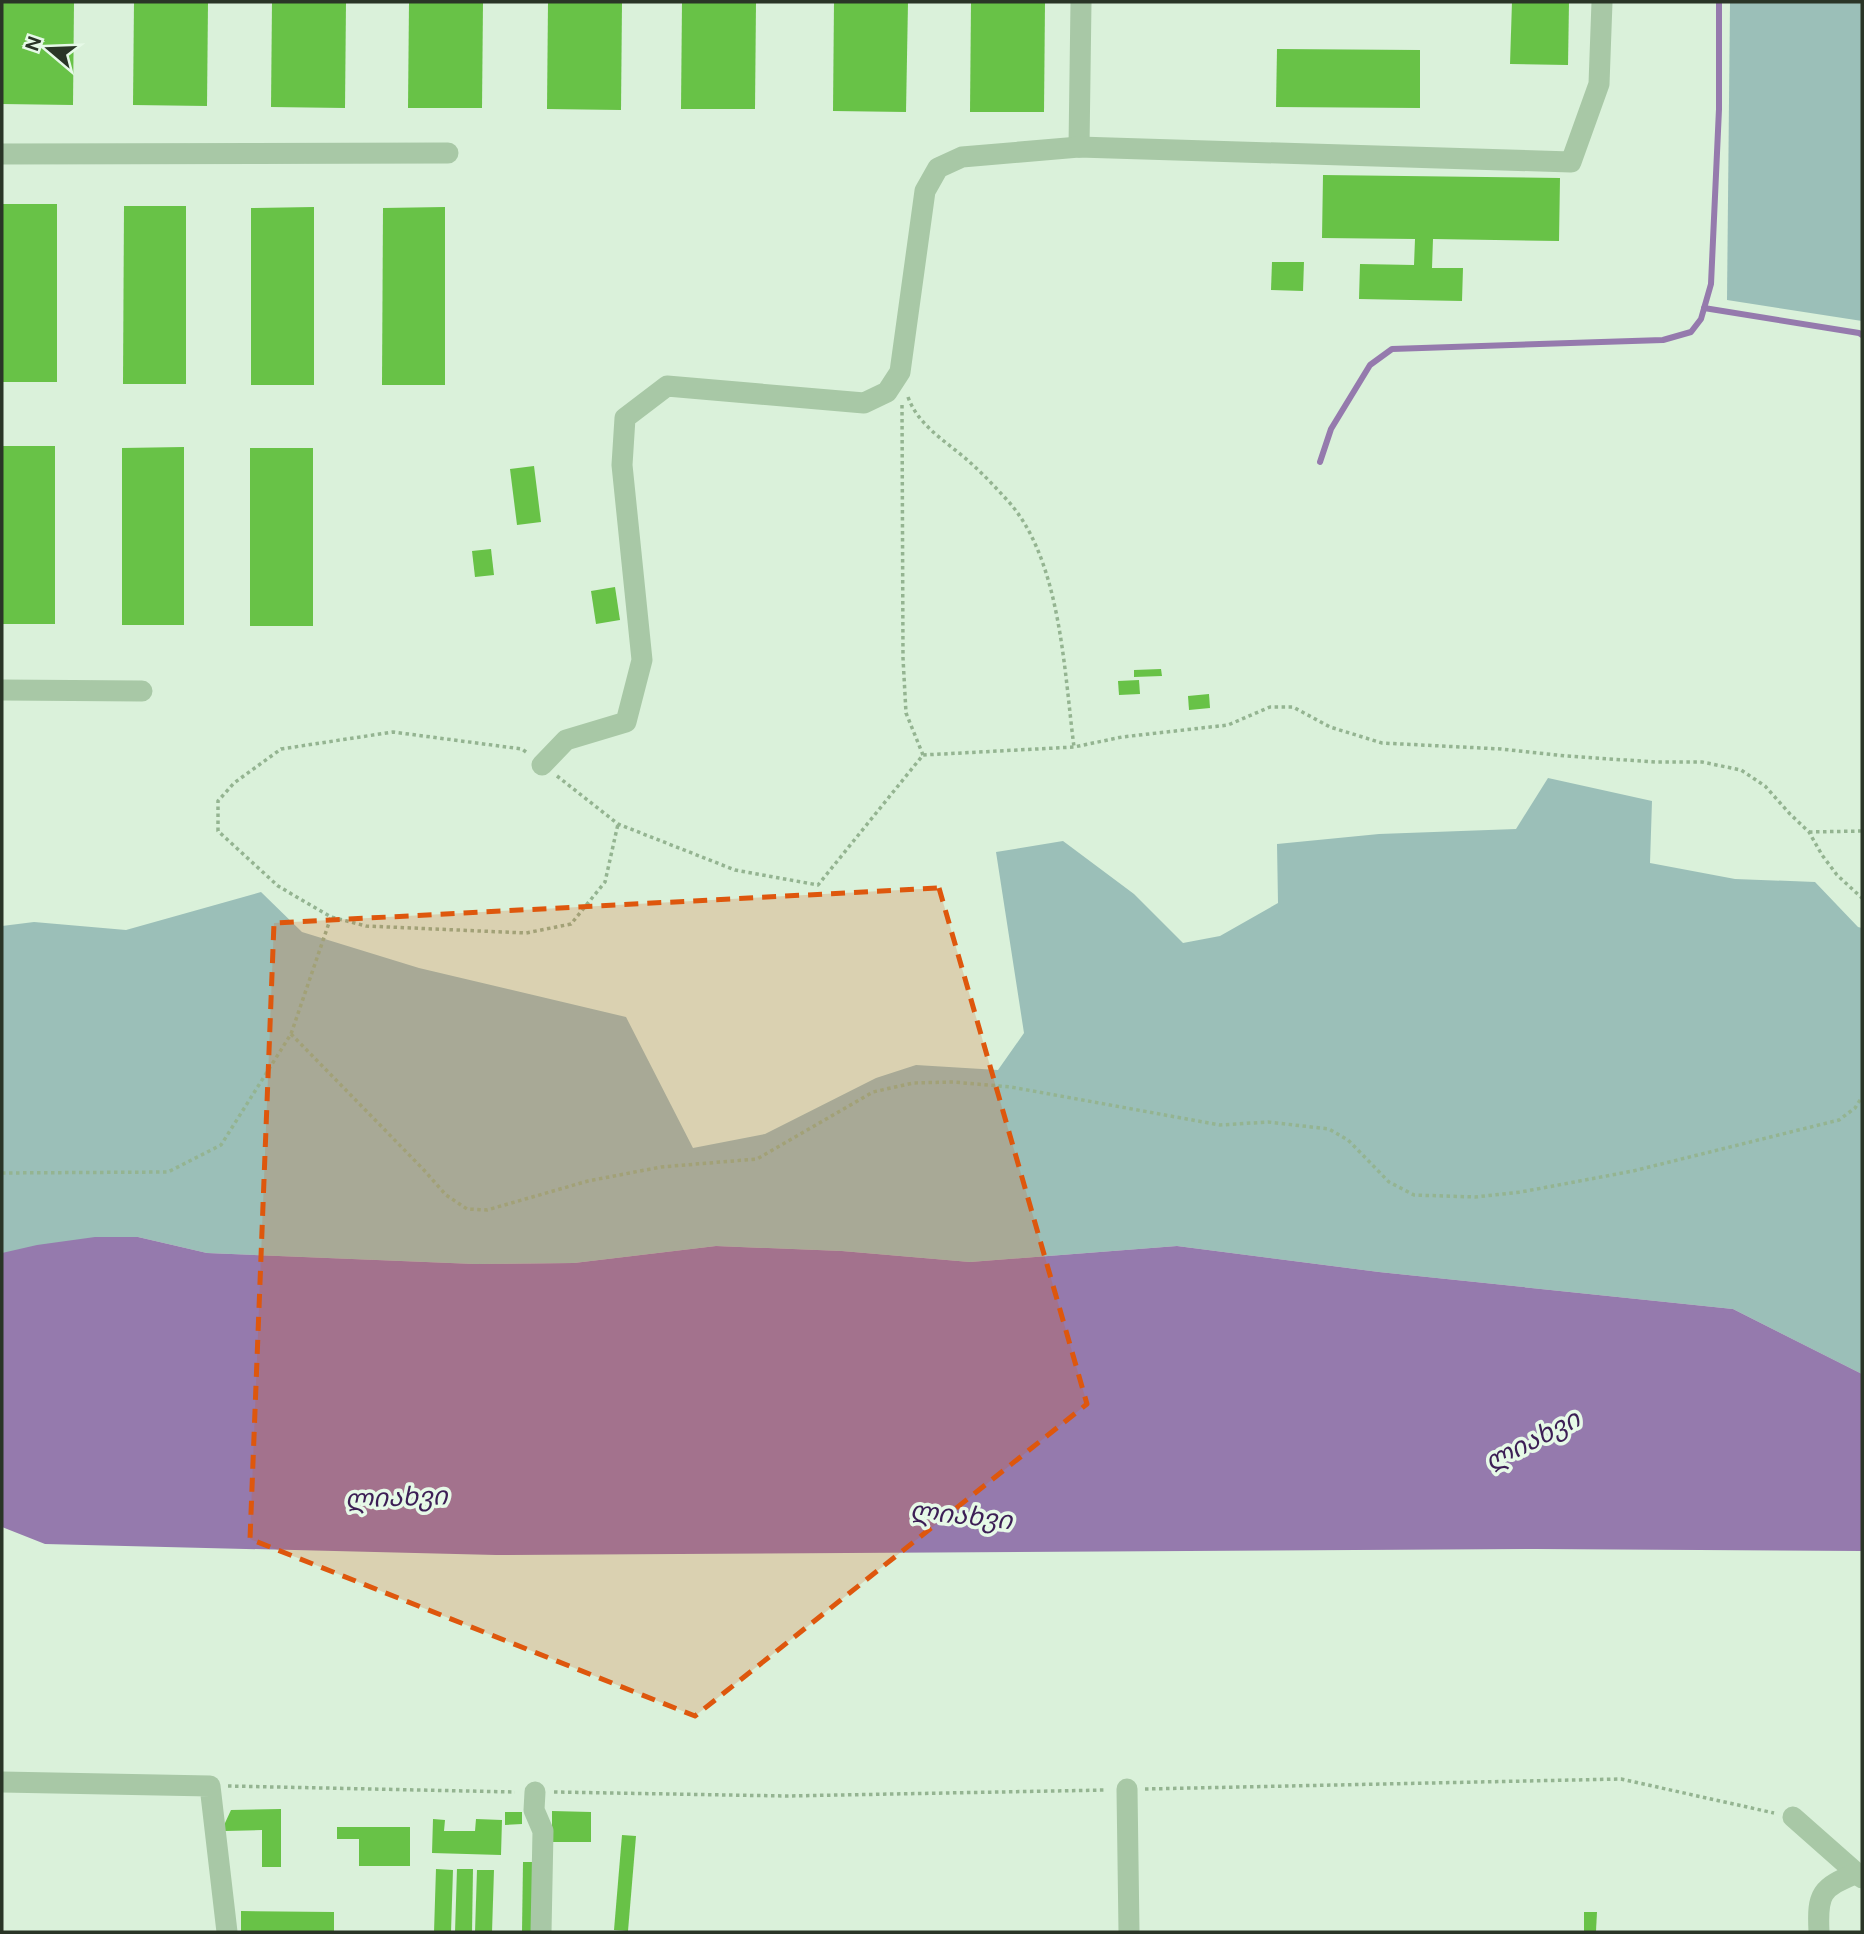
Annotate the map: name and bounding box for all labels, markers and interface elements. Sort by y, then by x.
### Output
north arrow [14,14,84,84]
text: N [19,33,47,54]
water label: ლიახვი [1478,1401,1586,1478]
water label: ლიახვი [344,1478,449,1516]
water label: ლიახვი [908,1493,1015,1537]

